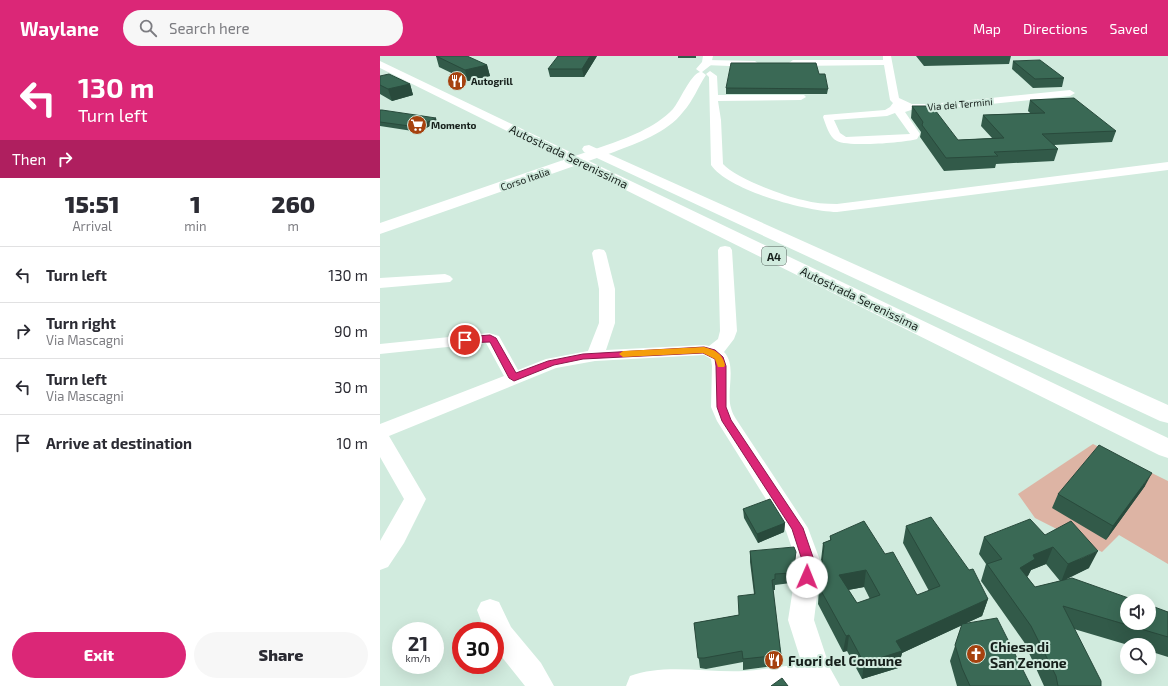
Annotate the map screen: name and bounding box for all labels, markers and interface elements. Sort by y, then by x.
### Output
search box [123,10,403,46]
text: Waylane [20,17,99,40]
icon: search [137,17,159,39]
text: Search here [169,19,250,37]
text: Map [973,20,1001,37]
text: Directions [1023,20,1088,37]
text: Saved [1110,20,1148,37]
text: 130 m [78,70,154,104]
restaurant icon: Autogrill [446,70,468,92]
icon: left [12,72,64,124]
place label: Autogrill [471,75,514,87]
street label: Via dei Termini [927,95,993,113]
text: Turn left [78,104,148,126]
supermarket icon: Momento [406,114,428,136]
place label: Momento [431,119,477,131]
street label: Autostrada Serenissima [507,121,631,191]
icon: right [54,148,76,170]
text: Then [12,150,46,168]
street label: Corso Italia [499,165,551,193]
text: 15:51 [65,189,120,218]
text: 1 [190,189,201,218]
text: 260 [271,189,315,218]
text: Arrival [72,218,112,234]
text: min [184,218,207,234]
text: m [288,218,299,234]
road number: A4 [762,247,786,265]
street label: Autostrada Serenissima [798,263,922,333]
icon: left [12,264,34,286]
text: Turn left [46,266,107,284]
text: 130 m [328,266,368,284]
text: Turn right [46,314,116,332]
icon: right [12,320,34,342]
text: 90 m [334,322,368,340]
pin [448,323,482,357]
icon: arrive [454,329,476,351]
text: Via Mascagni [46,332,124,348]
text: Turn left [46,370,107,388]
icon: left [12,376,34,398]
text: 30 m [334,378,368,396]
text: Via Mascagni [46,388,124,404]
icon: arrive [12,432,34,454]
text: Arrive at destination [46,434,192,452]
text: 10 m [336,434,368,452]
position arrow [786,556,828,598]
map controls [1120,594,1156,674]
button: sound [1120,594,1156,630]
speed limit sign: 30 [452,622,504,674]
text: 21 [408,631,428,655]
button: Exit [12,632,186,678]
button: Share [194,632,368,678]
place label: Chiesa di San Zenone [990,638,1067,671]
button: search [1120,638,1156,674]
church icon: Chiesa di San Zenone [965,643,987,665]
restaurant icon: Fuori del Comune [763,649,785,671]
text: km/h [406,652,430,664]
place label: Fuori del Comune [788,652,902,669]

